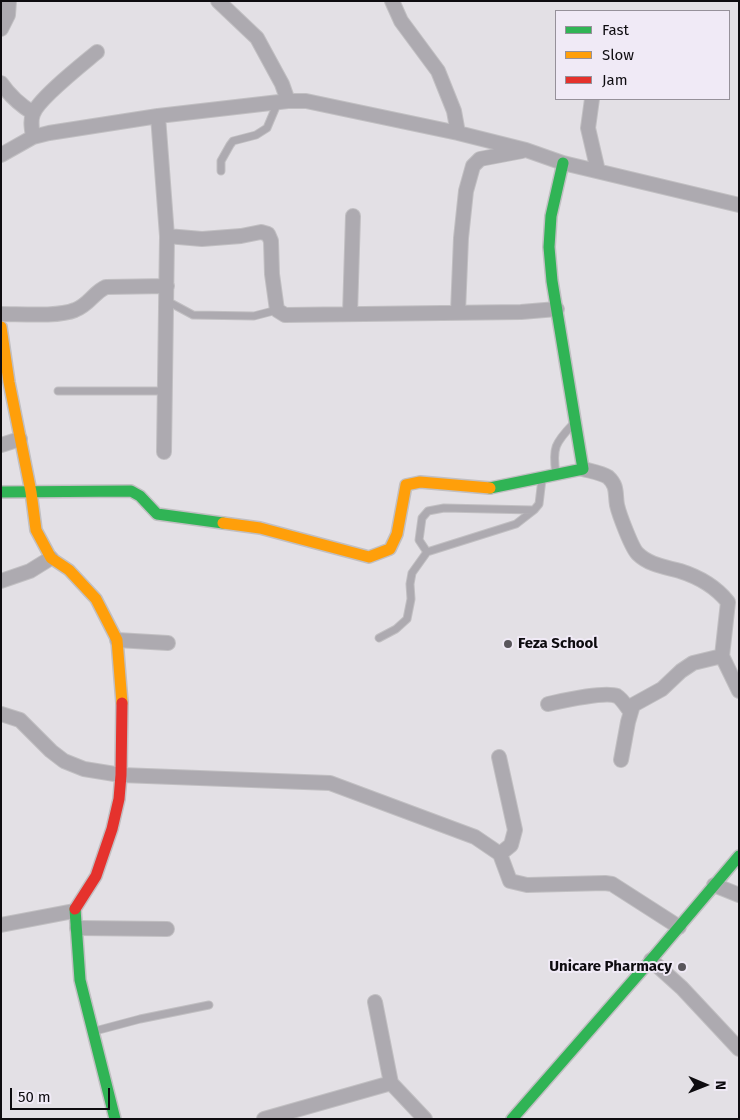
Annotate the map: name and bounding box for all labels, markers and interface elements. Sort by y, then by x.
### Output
legend [555,10,730,100]
text: Fast [602,21,629,39]
text: Slow [602,46,634,64]
text: Jam [602,71,628,89]
place label: Feza School [518,635,598,653]
marker: Feza School [502,638,514,650]
place label: Unicare Pharmacy [549,958,672,976]
marker: Unicare Pharmacy [676,961,688,973]
north arrow [680,1060,730,1110]
scale bar [12,1078,112,1110]
text: N [712,1080,729,1090]
text: 50 m [18,1088,51,1106]

